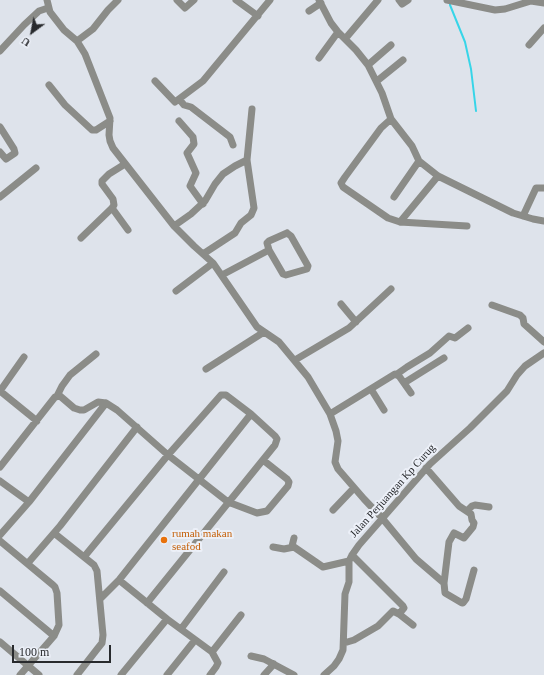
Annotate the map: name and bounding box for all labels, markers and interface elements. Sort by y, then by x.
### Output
north arrow [12,12,52,52]
text: U [19,35,32,49]
street label: Jalan Perjuangan Kp Curug [348,442,438,540]
place label: rumah makan seafod [172,527,232,553]
marker: rumah makan seafod [159,535,169,545]
scale bar [14,637,113,663]
text: 100 m [19,645,49,659]

